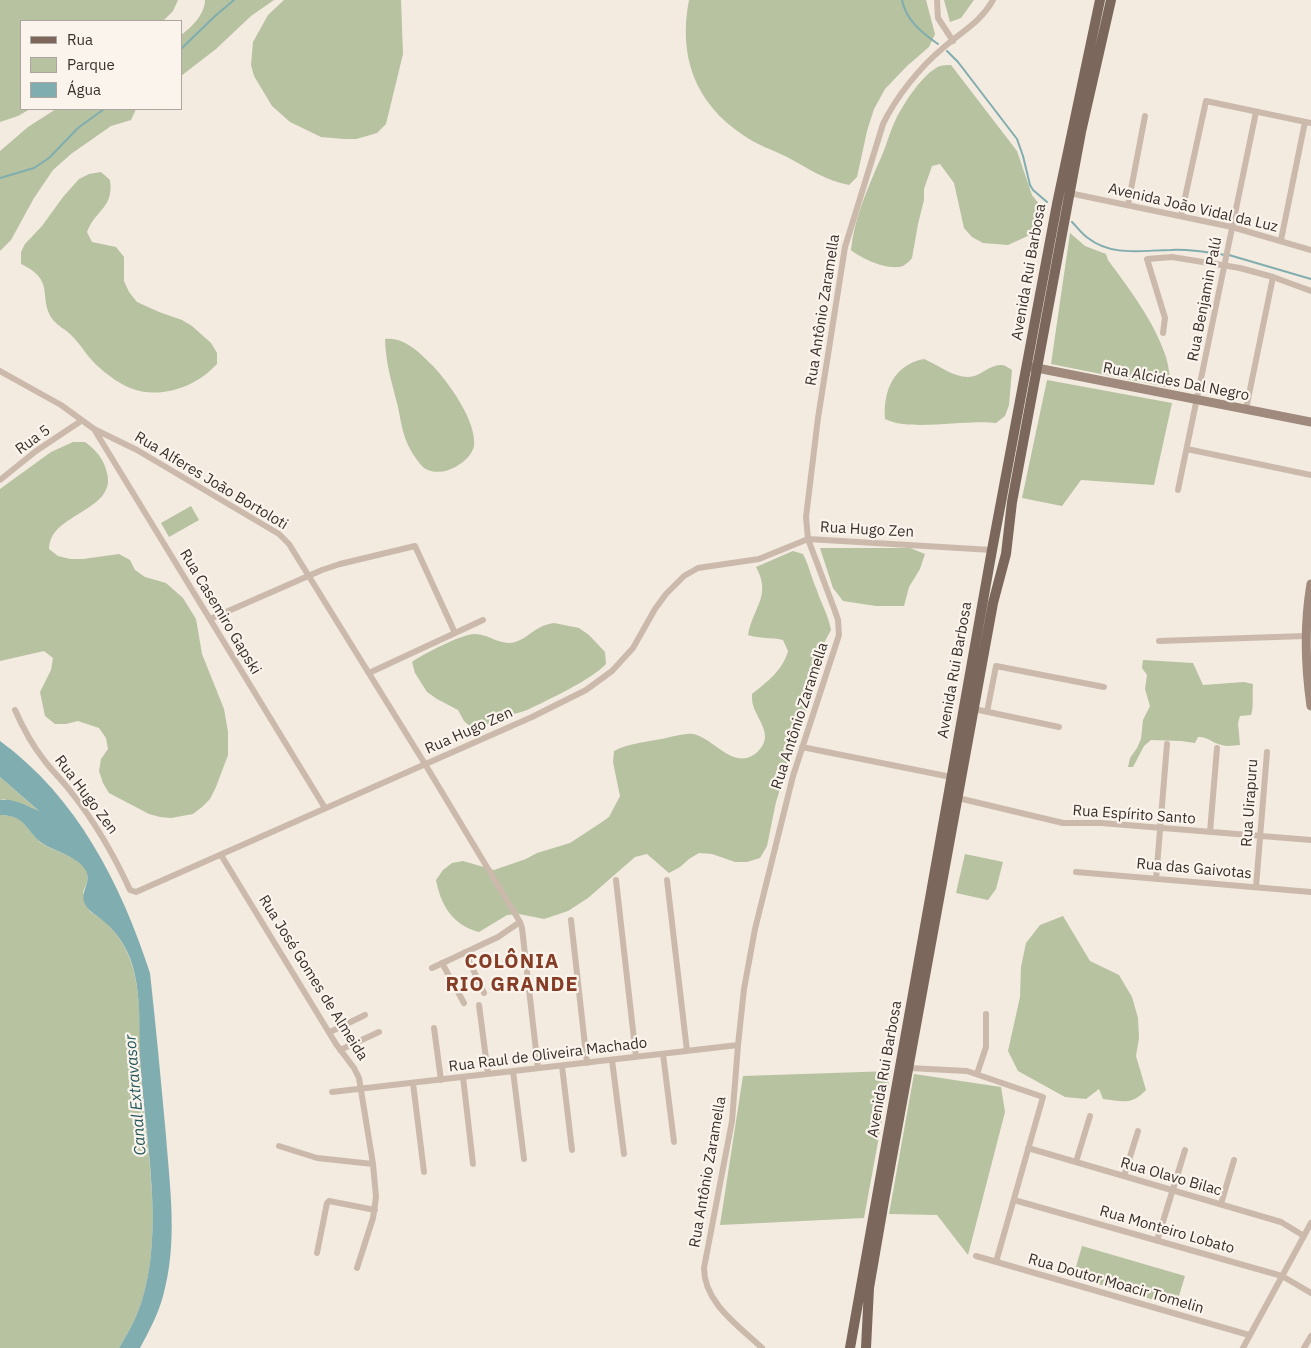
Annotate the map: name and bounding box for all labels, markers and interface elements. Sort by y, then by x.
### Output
legend [20,20,182,110]
text: Rua [67,30,93,49]
text: Parque [67,55,115,74]
text: Água [67,80,101,99]
street label: Avenida João Vidal da Luz [1106,180,1280,236]
street label: Avenida Rui Barbosa [1008,202,1050,342]
street label: Rua Antônio Zaramella [802,233,844,387]
street label: Rua Benjamin Palú [1184,235,1226,363]
street label: Rua Alcides Dal Negro [1101,359,1251,405]
street label: Rua 5 [12,421,54,459]
street label: Rua Alferes João Bortoloti [131,428,291,534]
street label: Rua Hugo Zen [820,519,914,541]
street label: Rua Casemiro Gapski [176,546,264,678]
street label: Avenida Rui Barbosa [934,600,976,740]
street label: Rua Antônio Zaramella [768,640,832,792]
street label: Rua Hugo Zen [422,704,516,758]
street label: Rua Hugo Zen [51,752,121,838]
street label: Rua Uirapuru [1238,758,1262,848]
street label: Rua Espírito Santo [1072,802,1196,828]
street label: Rua das Gaivotas [1136,855,1252,883]
street label: Rua José Gomes de Almeida [255,892,371,1064]
district label: COLÔNIA RIO GRANDE [444,950,580,997]
street label: Avenida Rui Barbosa [864,999,906,1139]
water label: Canal Extravasor [121,1034,151,1156]
street label: Rua Raul de Oliveira Machado [448,1034,648,1076]
street label: Rua Antônio Zaramella [686,1095,730,1249]
street label: Rua Olavo Bilac [1118,1154,1224,1200]
street label: Rua Monteiro Lobato [1098,1202,1236,1258]
street label: Rua Doutor Moacir Tomelin [1026,1250,1206,1318]

